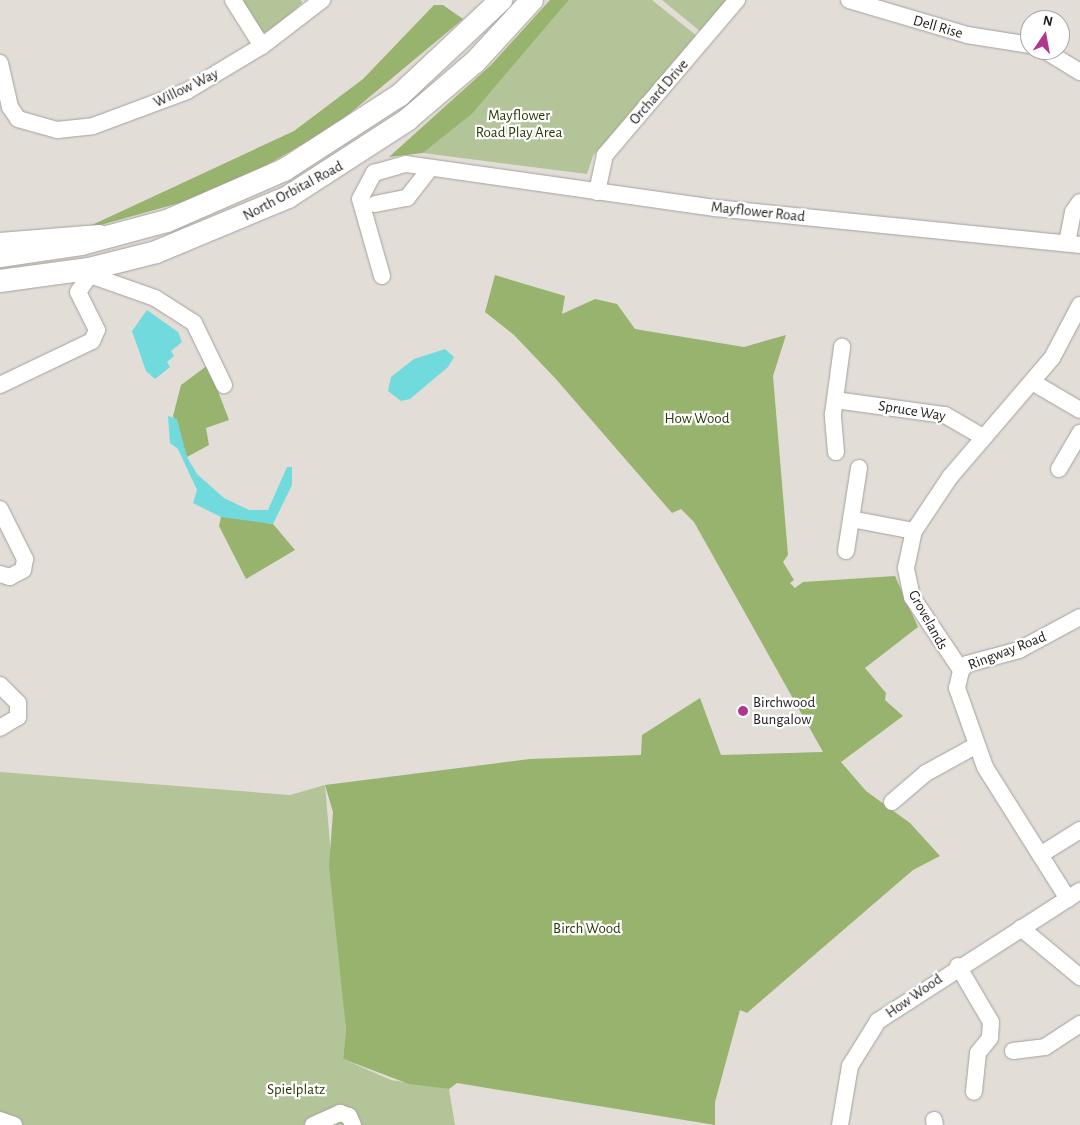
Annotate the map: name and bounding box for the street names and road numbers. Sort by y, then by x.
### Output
street label: Dell Rise [911,11,965,43]
street label: Orchard Drive [626,56,692,128]
street label: Willow Way [151,65,221,111]
street label: North Orbital Road [240,157,346,225]
street label: Mayflower Road [710,198,806,226]
street label: Spruce Way [877,397,947,425]
street label: Grovelands [904,587,952,653]
street label: Ringway Road [965,628,1049,674]
street label: How Wood [882,970,946,1022]

